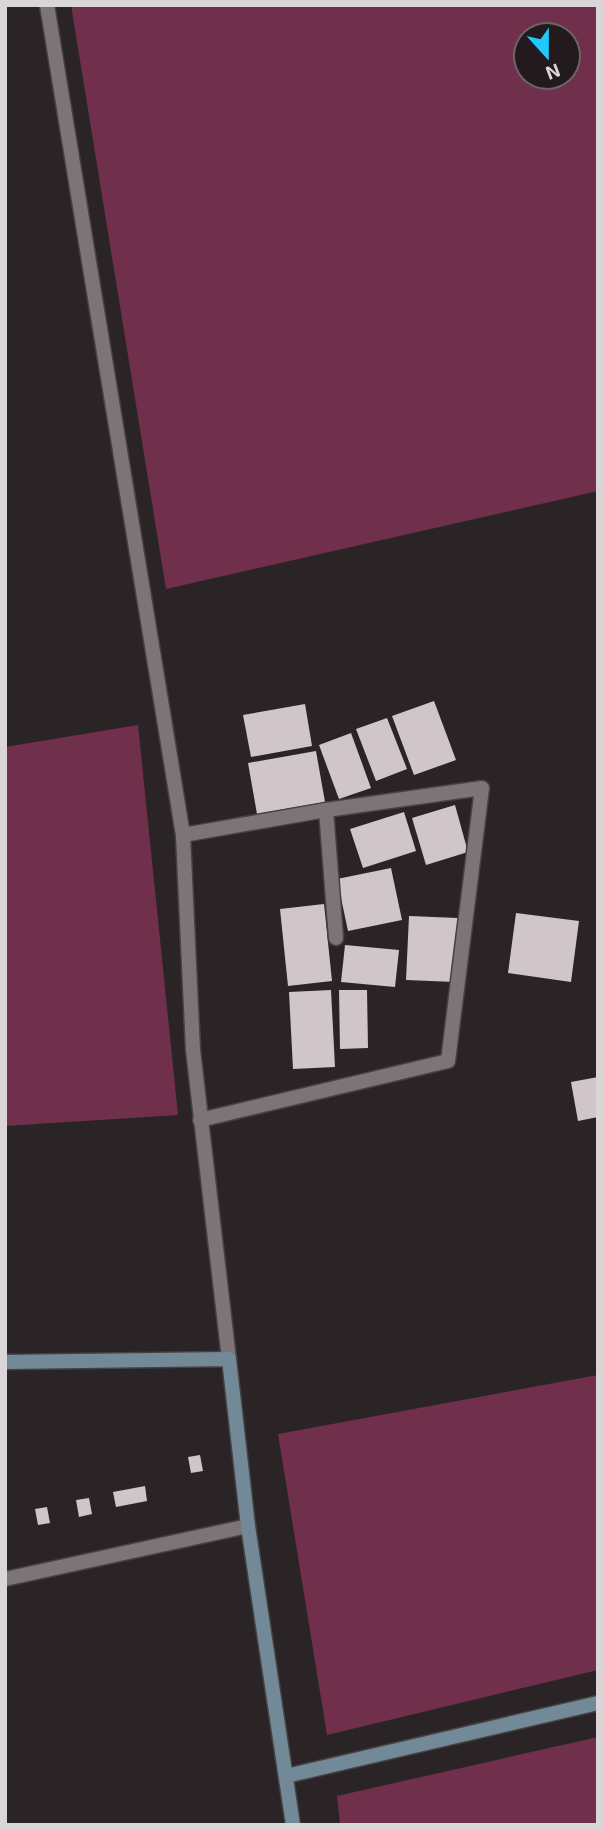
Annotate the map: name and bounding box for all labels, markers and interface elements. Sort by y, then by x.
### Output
north arrow [512,21,582,91]
text: N [543,59,564,86]

